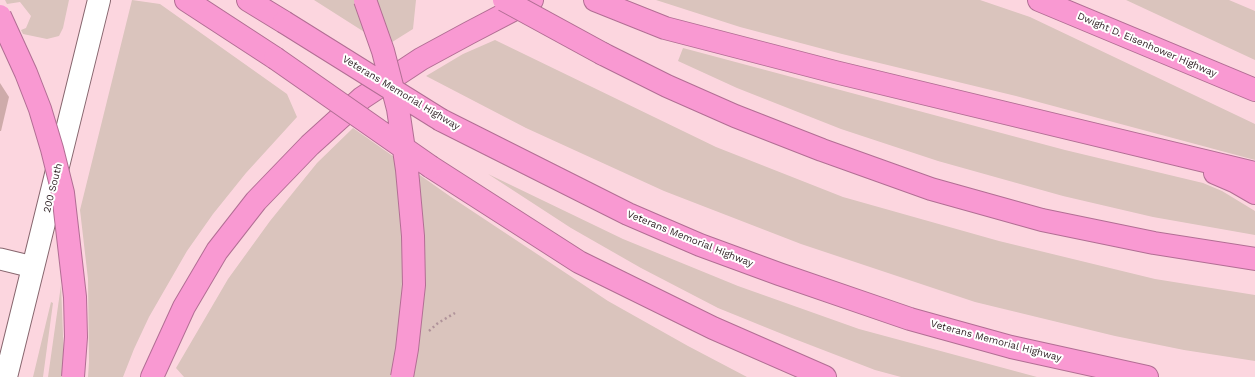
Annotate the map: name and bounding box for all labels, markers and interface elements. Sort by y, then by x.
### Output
street label: Dwight D. Eisenhower Highway [1076,10,1218,80]
street label: Veterans Memorial Highway [340,53,462,133]
street label: 200 South [41,162,65,214]
street label: Veterans Memorial Highway [625,208,755,270]
street label: Veterans Memorial Highway [929,318,1063,364]

